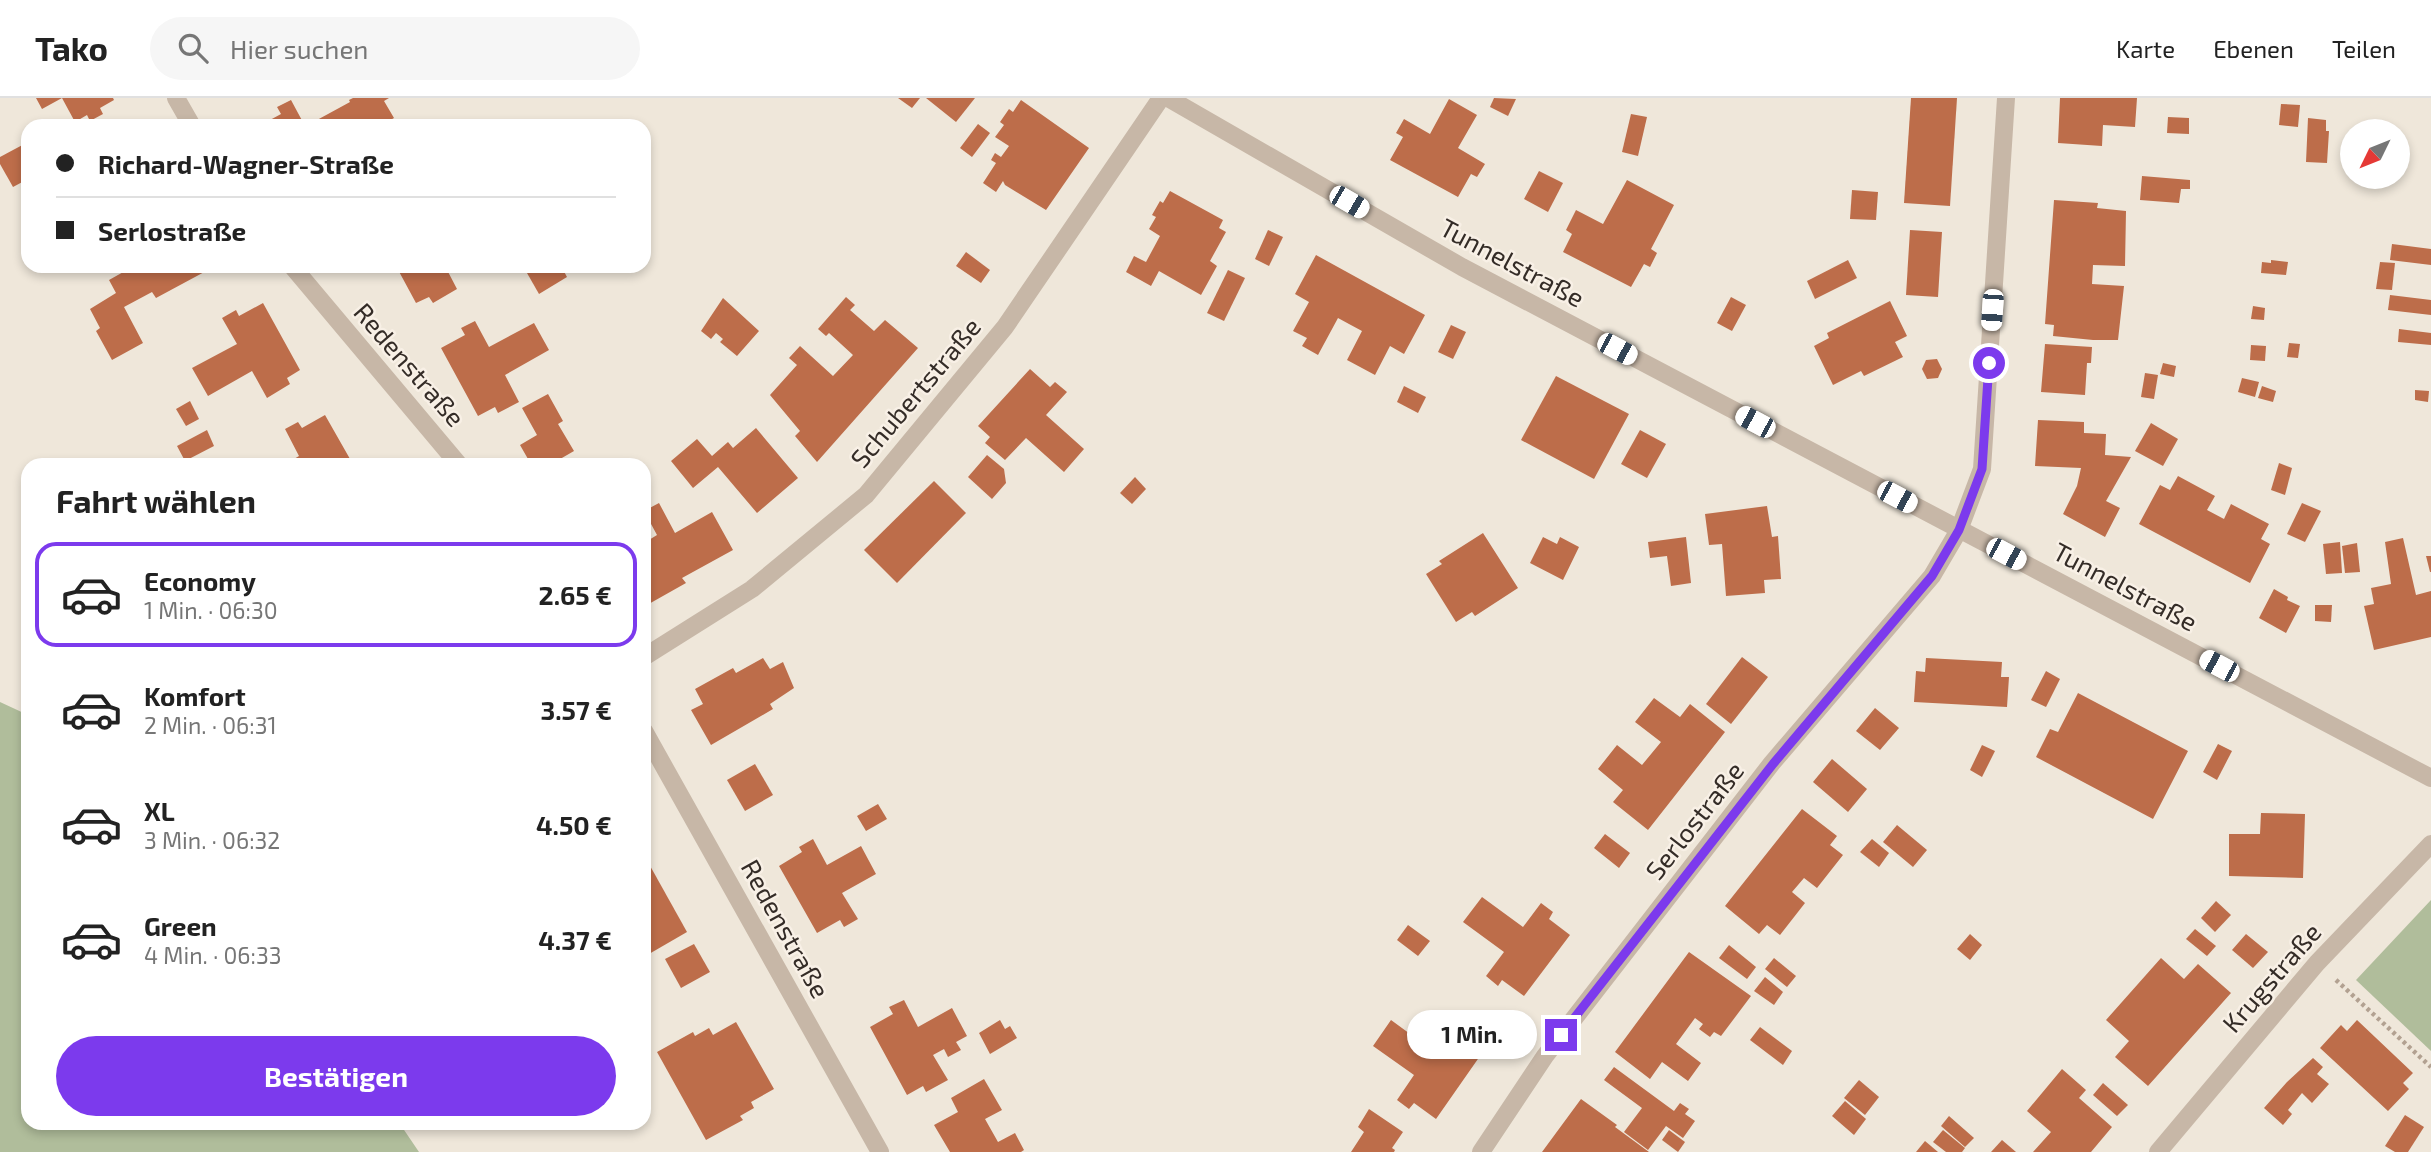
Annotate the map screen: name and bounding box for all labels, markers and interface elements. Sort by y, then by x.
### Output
search box [150,17,640,80]
text: Tako [35,28,108,68]
icon: search [174,29,212,67]
text: Hier suchen [230,33,368,64]
text: Karte [2116,34,2175,63]
text: Ebenen [2213,34,2294,63]
text: Teilen [2332,34,2396,63]
north arrow [2340,119,2410,189]
map controls [2340,119,2410,189]
text: Richard-Wagner-Straße [98,148,394,179]
car [1326,182,1373,222]
street label: Tunnelstraße [1435,211,1590,313]
text: Serlostraße [98,215,246,246]
car [1981,288,2004,332]
street label: Redenstraße [348,296,472,432]
street label: Schubertstraße [843,311,986,473]
car [1594,330,1641,368]
route start [1973,347,2005,379]
car [1732,403,1779,441]
car [1874,478,1921,516]
text: Fahrt wählen [56,481,256,519]
car [1983,535,2030,573]
street label: Tunnelstraße [2048,535,2203,637]
icon: car [60,563,123,626]
text: Economy [144,565,256,596]
text: 2.65 € [539,579,612,610]
text: 1 Min. · 06:30 [144,596,278,624]
car [2196,647,2243,685]
icon: car [60,678,123,741]
text: Komfort [144,680,246,711]
text: 3.57 € [541,694,612,725]
text: 2 Min. · 06:31 [144,711,277,739]
street label: Serlostraße [1638,755,1749,885]
icon: car [60,793,123,856]
text: XL [144,795,175,826]
text: 4.50 € [536,809,612,840]
text: 3 Min. · 06:32 [144,826,280,854]
street label: Redenstraße [736,854,837,1003]
icon: car [60,908,123,971]
text: Green [144,910,217,941]
street label: Krugstraße [2215,916,2327,1038]
text: 4.37 € [538,924,612,955]
text: 4 Min. · 06:33 [144,941,282,969]
callout: 1 Min. [1407,1010,1536,1060]
route end [1545,1019,1577,1051]
text: 1 Min. [1441,1020,1503,1048]
button: Bestätigen [56,1036,616,1116]

